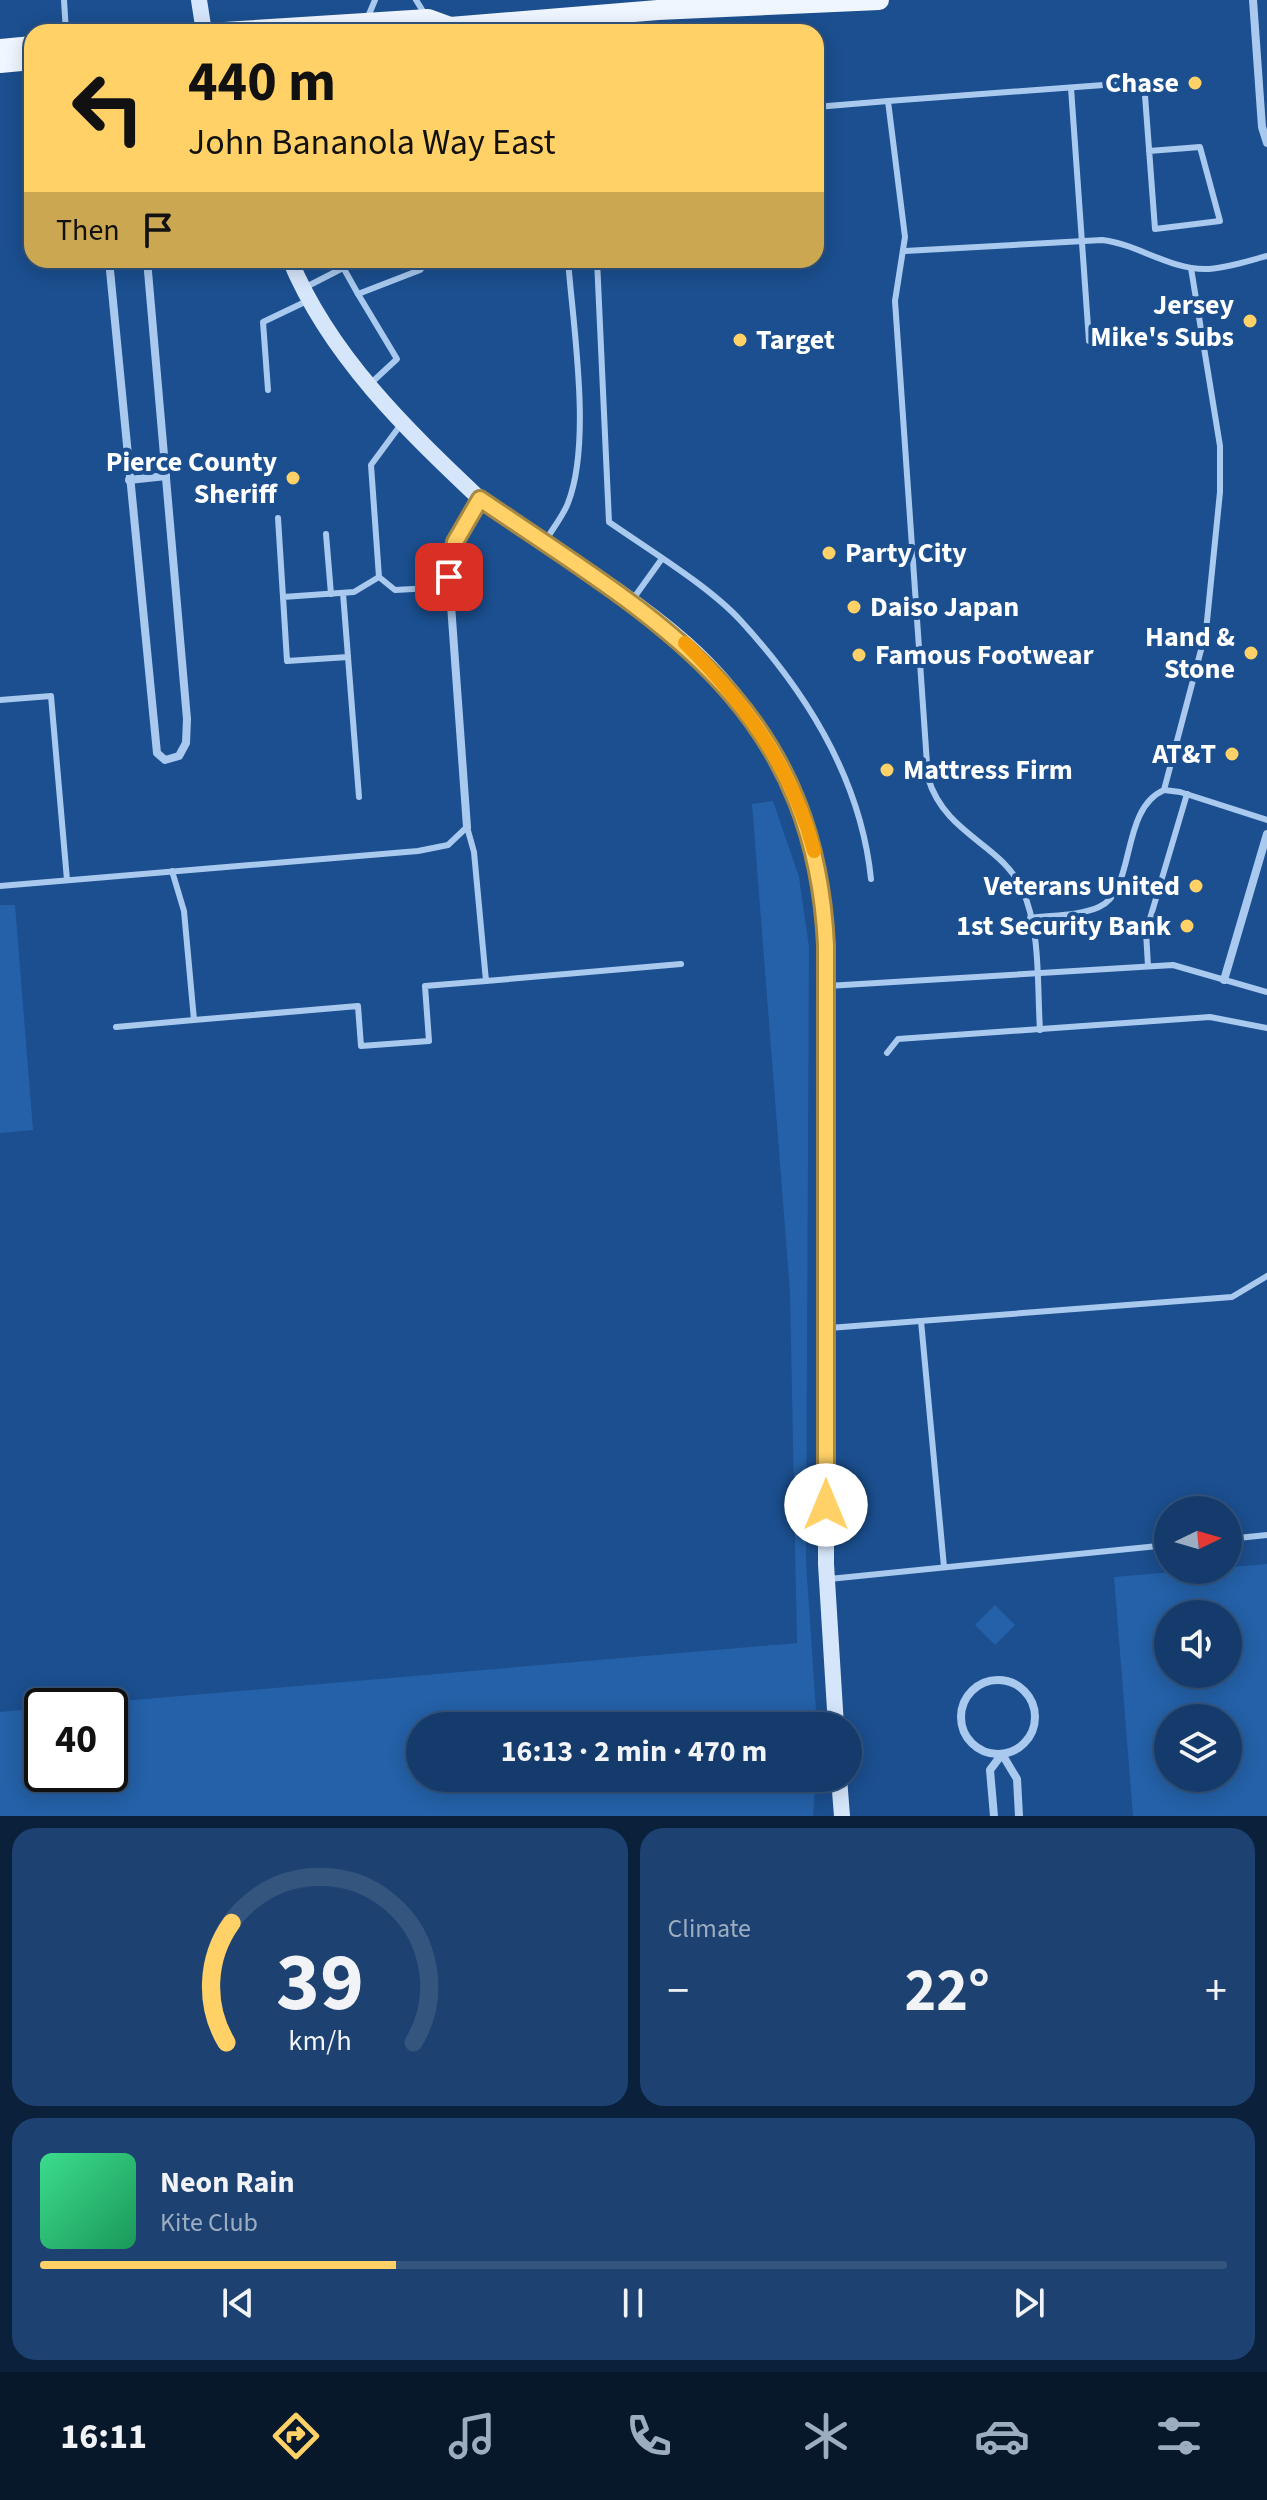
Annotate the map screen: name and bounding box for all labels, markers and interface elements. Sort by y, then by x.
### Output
text: 440 m [188,43,336,122]
icon: left [56,56,160,160]
place label: Chase [1105,63,1179,103]
marker: Chase [1186,74,1204,92]
text: John Bananola Way East [188,117,556,168]
icon: arrive [136,208,180,252]
text: Then [56,209,120,252]
place label: Jersey Mike's Subs [1090,285,1234,357]
marker: Jersey Mike's Subs [1241,312,1259,330]
place label: Target [756,320,835,360]
marker: Target [731,331,749,349]
place label: Pierce County Sheriff [106,442,279,514]
marker: Pierce County Sheriff [284,469,302,487]
place label: Party City [845,533,967,573]
pin [415,543,483,611]
marker: Party City [820,544,838,562]
icon: arrive [427,555,471,599]
place label: Daiso Japan [870,587,1019,627]
marker: Daiso Japan [845,598,863,616]
place label: Hand & Stone [1145,617,1235,689]
place label: Famous Footwear [875,635,1094,675]
marker: Hand & Stone [1242,644,1260,662]
marker: Famous Footwear [850,646,868,664]
place label: AT&T [1151,734,1216,774]
marker: AT&T [1223,745,1241,763]
place label: Mattress Firm [903,750,1073,790]
marker: Mattress Firm [878,761,896,779]
place label: Veterans United [983,866,1180,906]
marker: Veterans United [1187,877,1205,895]
place label: 1st Security Bank [956,906,1172,946]
marker: 1st Security Bank [1178,917,1196,935]
position arrow [784,1463,868,1547]
north arrow [1154,1496,1242,1584]
map controls [1154,1496,1242,1792]
button: sound [1154,1600,1242,1688]
speed limit sign: 40 [24,1688,128,1792]
button: layers [1154,1704,1242,1792]
text: 16:13 · 2 min · 470 m [501,1730,767,1773]
text: Climate [668,1910,751,1947]
text: 39 [276,1924,364,2042]
text: 22° [905,1949,990,2034]
text: − [668,1960,689,2023]
text: + [1205,1960,1227,2023]
text: km/h [288,2021,351,2061]
text: Neon Rain [160,2161,295,2204]
text: Kite Club [160,2204,258,2241]
icon: previous [216,2281,260,2325]
icon: pause [611,2281,655,2325]
icon: next [1007,2281,1051,2325]
icon: directions [268,2408,324,2464]
icon: music [444,2408,500,2464]
icon: phone [621,2408,677,2464]
icon: climate [798,2408,854,2464]
icon: car [974,2408,1030,2464]
icon: filters [1151,2408,1207,2464]
text: 16:11 [60,2411,147,2462]

